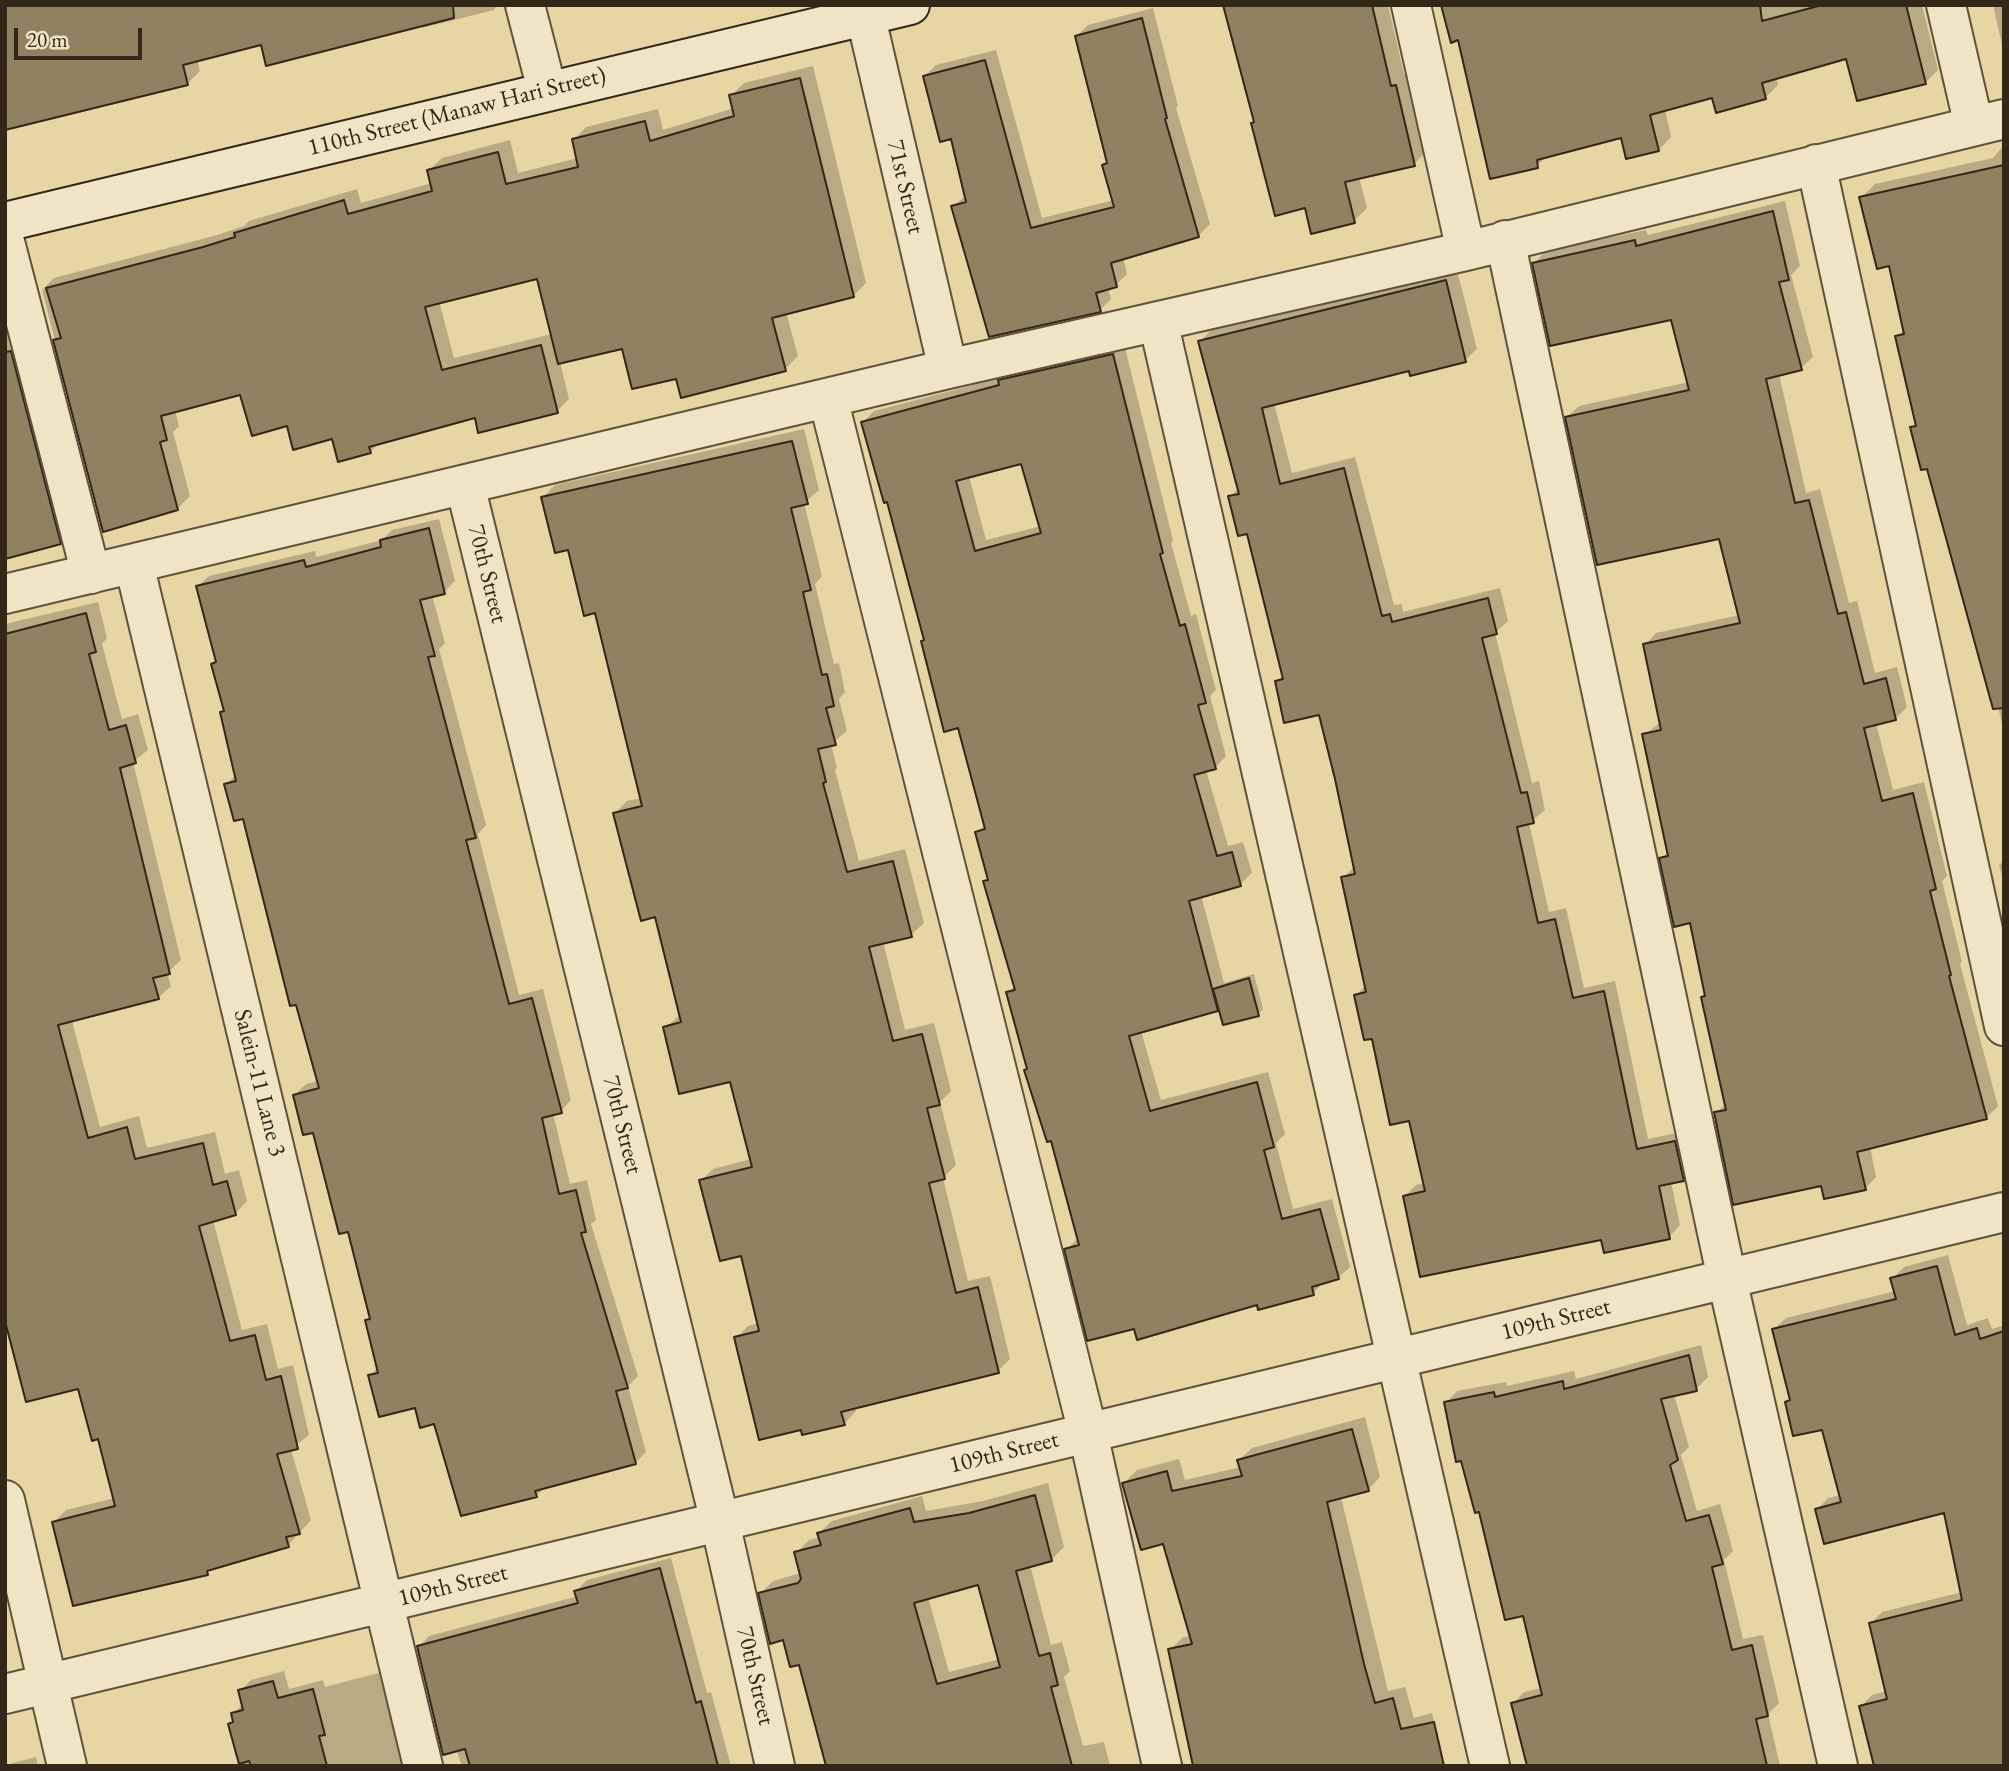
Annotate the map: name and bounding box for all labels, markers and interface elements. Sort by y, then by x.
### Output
scale bar [18,14,145,58]
text: 20 m [27,26,68,53]
street label: 110th Street (Manaw Hari Street) [305,61,609,163]
street label: 71st Street [880,137,930,237]
street label: 70th Street [461,522,513,626]
street label: Salein-11 Lane 3 [227,1006,291,1160]
street label: 70th Street [596,1073,648,1177]
street label: 109th Street [1498,1292,1614,1348]
street label: 109th Street [946,1425,1062,1481]
street label: 109th Street [395,1558,511,1614]
street label: 70th Street [730,1624,780,1728]

